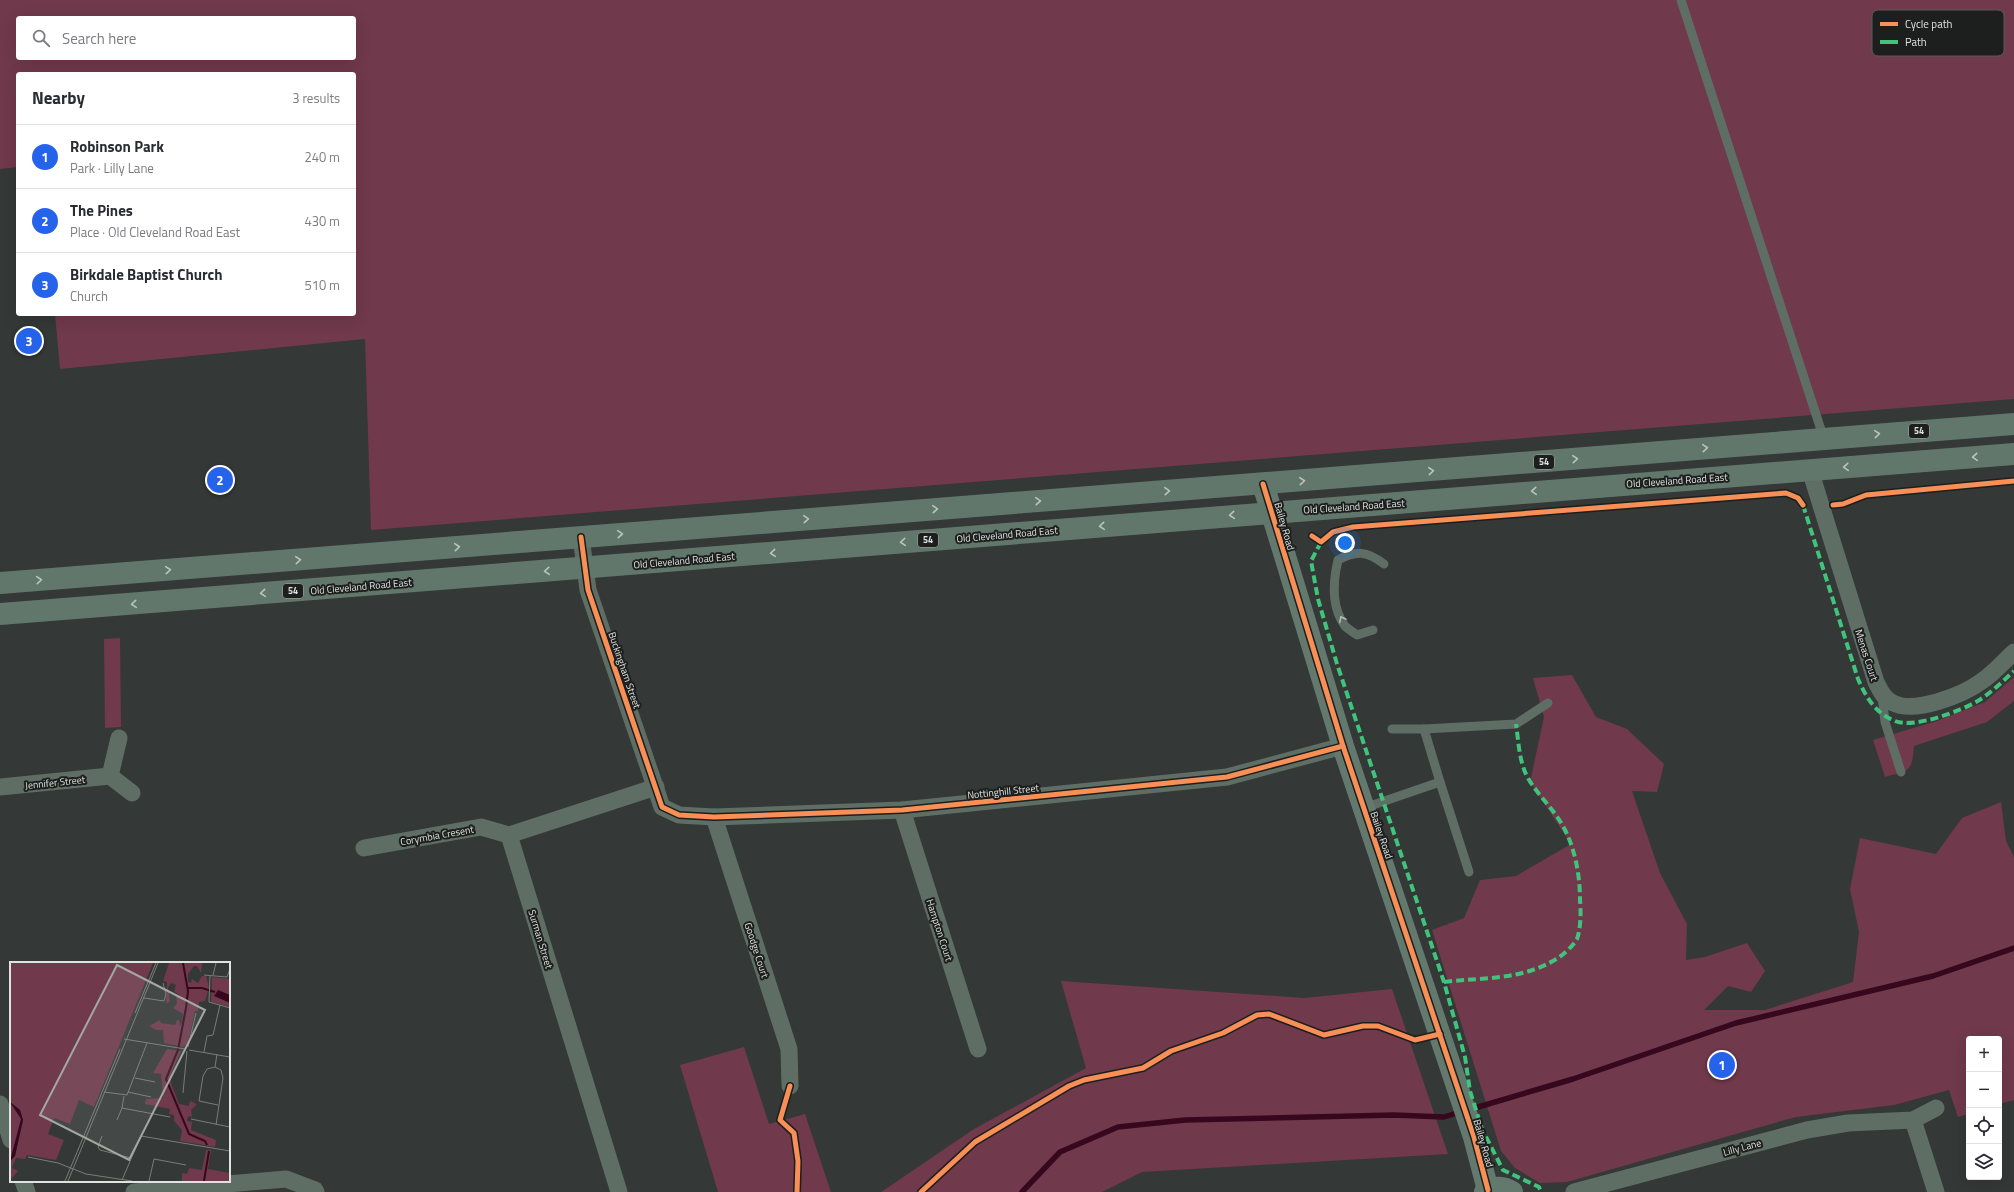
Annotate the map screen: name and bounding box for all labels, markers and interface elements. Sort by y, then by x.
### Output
legend [1872,10,2004,56]
search box [16,16,356,60]
text: Cycle path [1905,16,1953,32]
icon: search [30,27,52,49]
text: Search here [62,27,136,50]
text: Path [1905,34,1927,50]
text: Nearby [32,85,85,111]
text: 3 results [292,88,340,108]
text: Robinson Park [70,135,164,158]
text: 1 [41,147,49,167]
text: 240 m [304,147,340,167]
text: Park · Lilly Lane [70,158,154,178]
text: The Pines [70,199,133,222]
text: 2 [41,211,49,231]
text: 430 m [304,211,340,231]
text: Place · Old Cleveland Road East [70,222,240,242]
text: Birkdale Baptist Church [70,263,223,286]
text: 3 [41,275,49,295]
text: 510 m [304,275,340,295]
text: Church [70,286,108,306]
pin: 3 [16,326,42,356]
road number: 54 [1909,424,1929,438]
one-way arrow [1874,430,1880,439]
one-way arrow [1702,444,1708,453]
one-way arrow [1972,452,1978,461]
road number: 54 [1534,455,1554,469]
one-way arrow [1572,455,1578,464]
one-way arrow [1842,463,1849,472]
pin: 2 [207,465,233,495]
one-way arrow [1428,466,1434,475]
street label: Old Cleveland Road East [1626,469,1729,492]
one-way arrow [1299,477,1305,486]
one-way arrow [1164,487,1170,496]
one-way arrow [1531,487,1537,496]
street label: Old Cleveland Road East [1303,495,1406,518]
one-way arrow [1035,497,1041,506]
street label: Bailey Road [1271,500,1299,552]
one-way arrow [932,505,938,514]
one-way arrow [1229,511,1235,520]
one-way arrow [803,515,809,524]
one-way arrow [1099,521,1105,530]
street label: Old Cleveland Road East [956,523,1059,546]
one-way arrow [617,529,623,538]
road number: 54 [918,533,938,547]
your location [1335,533,1355,553]
one-way arrow [900,537,906,546]
one-way arrow [454,543,460,552]
one-way arrow [770,548,776,557]
street label: Old Cleveland Road East [633,549,736,572]
one-way arrow [295,555,301,564]
one-way arrow [165,566,171,575]
one-way arrow [544,566,550,575]
street label: Old Cleveland Road East [310,575,413,598]
one-way arrow [36,576,42,585]
road number: 54 [283,584,303,598]
one-way arrow [260,589,266,598]
one-way arrow [131,599,137,608]
one-way arrow [1339,616,1347,624]
street label: Menas Court [1851,627,1882,683]
street label: Buckingham Street [604,630,645,711]
street label: Jennifer Street [24,772,86,793]
street label: Nottinghill Street [967,780,1040,803]
street label: Bailey Road [1366,809,1397,861]
street label: Corymbia Cresent [399,822,475,849]
street label: Hampton Court [922,897,957,964]
street label: Surman Street [524,908,557,971]
street label: Goodge Court [741,921,773,980]
inset map [10,962,230,1182]
map controls [1966,1036,2002,1180]
button: + [1966,1036,2002,1072]
pin: 1 [1709,1050,1735,1080]
button: − [1966,1072,2002,1108]
button: locate [1966,1108,2002,1144]
street label: Bailey Road [1470,1117,1498,1169]
street label: Lilly Lane [1721,1135,1763,1160]
button: layers [1966,1144,2002,1180]

